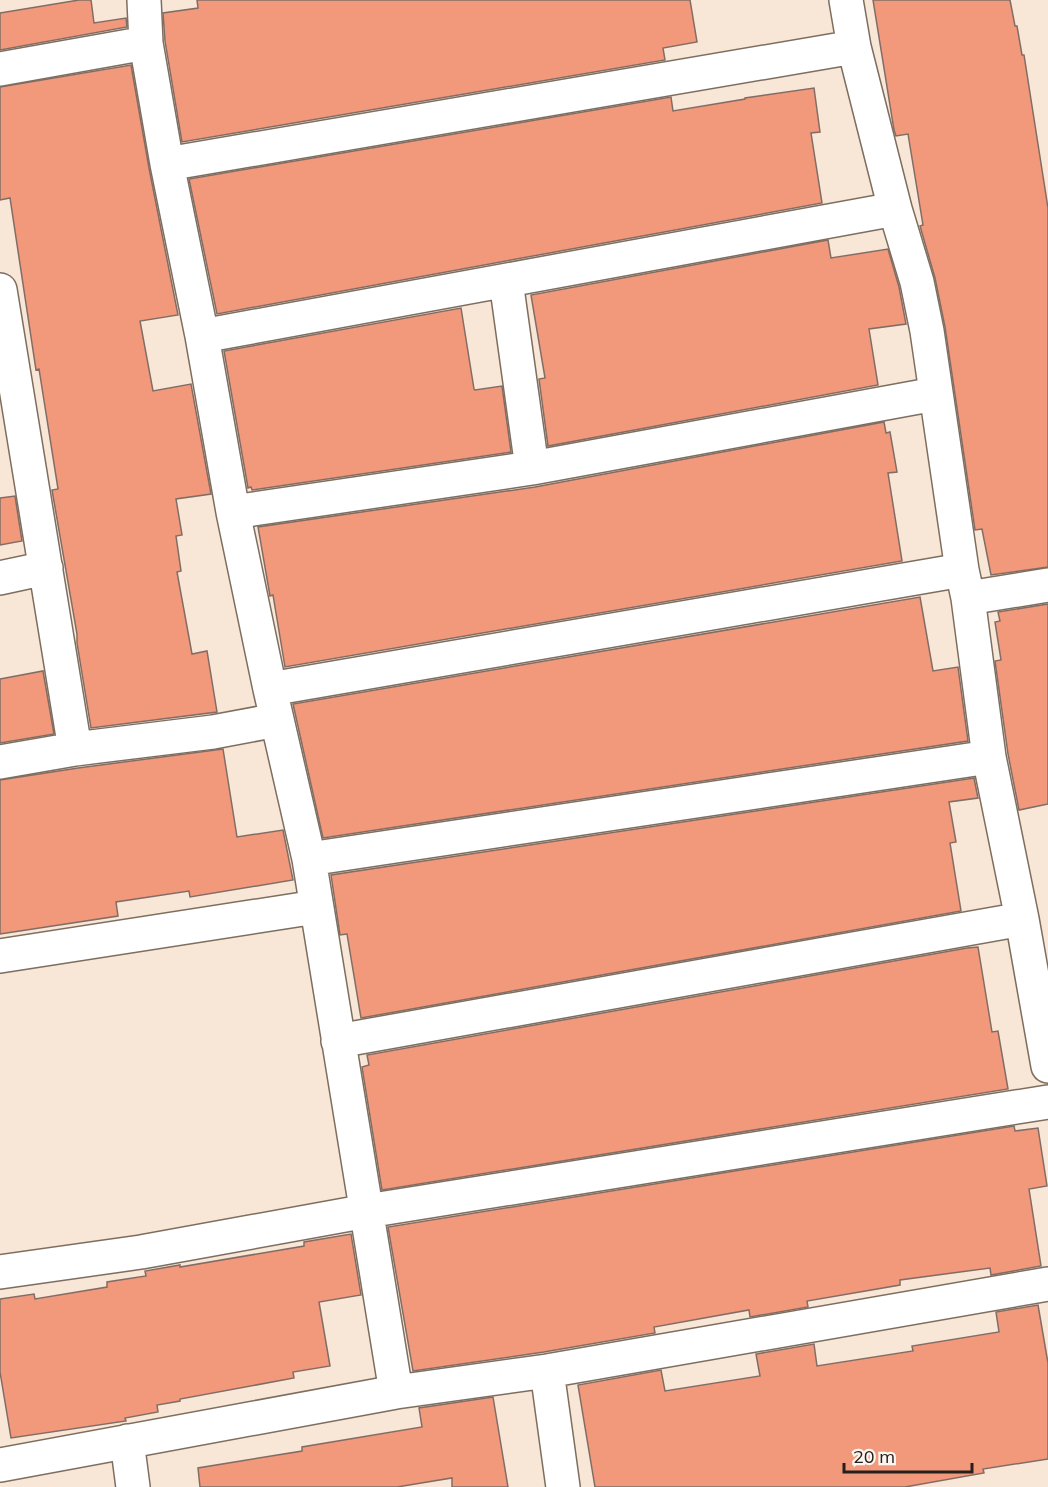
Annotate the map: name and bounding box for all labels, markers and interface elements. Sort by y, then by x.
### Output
scale bar [844,1436,972,1474]
text: 20 m [853,1445,895,1468]

